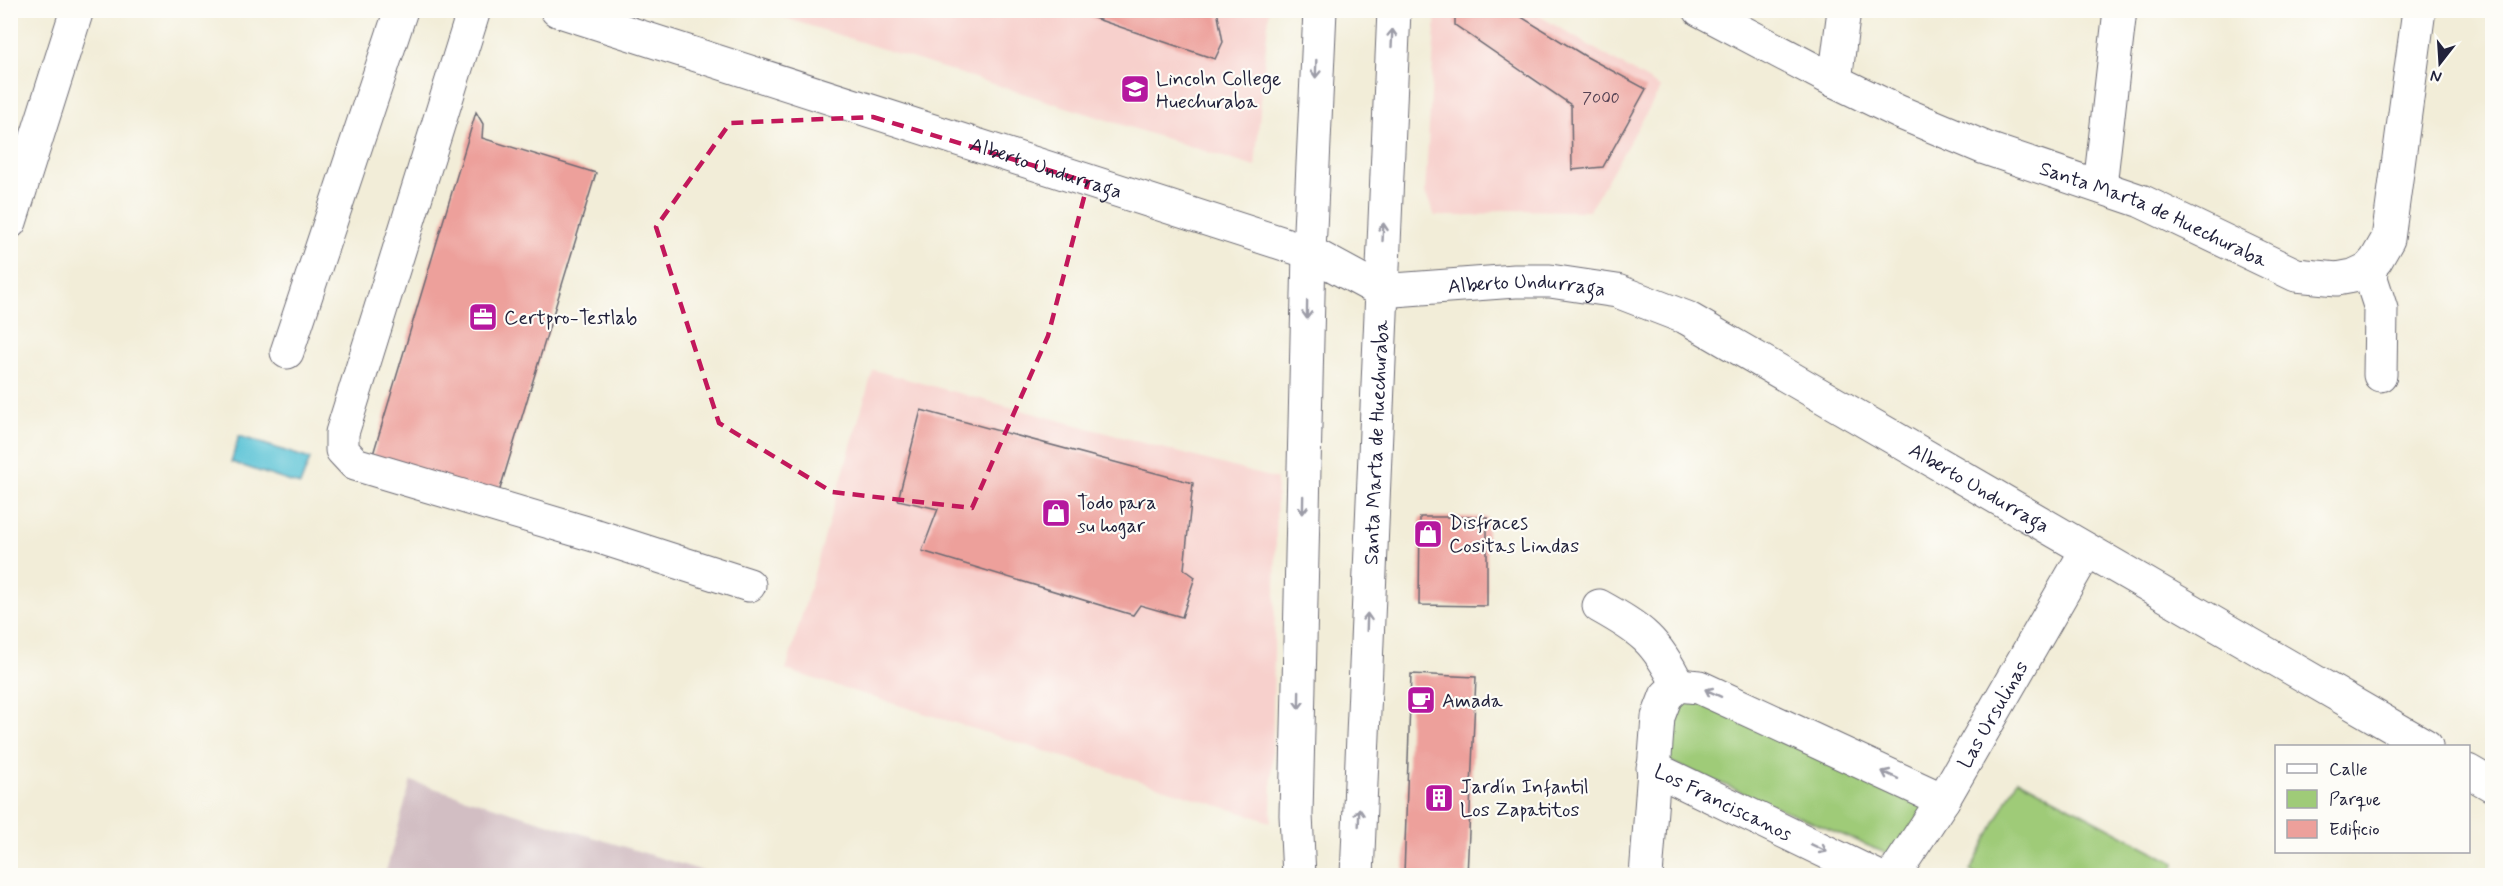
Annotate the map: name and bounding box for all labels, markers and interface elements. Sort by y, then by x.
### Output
one-way arrow [1387,28,1398,48]
north arrow [2410,33,2470,93]
one-way arrow [1311,58,1322,78]
text: N [2428,64,2444,88]
place label: Lincoln College Huechuraba [1156,66,1282,116]
school or university icon: Lincoln College Huechuraba [1119,73,1151,105]
house number: 7000 [1582,88,1620,109]
street label: Alberto Undurraga [966,132,1125,206]
street label: Santa Marta de Huechuraba [2036,155,2272,275]
one-way arrow [1378,223,1389,243]
street label: Alberto Undurraga [1447,269,1607,305]
one-way arrow [1302,299,1313,319]
office icon: Certpro-Testlab [467,301,499,333]
place label: Certpro-Testlab [504,305,637,332]
street label: Santa Marta de Huechuraba [1358,318,1396,566]
street label: Alberto Undurraga [1903,437,2054,540]
place label: Todo para su hogar [1077,490,1157,540]
one-way arrow [1297,494,1309,514]
shop icon: Todo para su hogar [1040,497,1072,529]
place label: Disfraces Cositas Lindas [1449,510,1579,560]
shop icon: Disfraces Cositas Lindas [1412,518,1444,550]
one-way arrow [1362,613,1373,633]
street label: Las Ursulinas [1952,656,2035,774]
cafe icon: Amada [1405,684,1437,716]
one-way arrow [1704,687,1722,699]
place label: Amada [1442,688,1504,715]
one-way arrow [1293,689,1304,709]
legend [2275,745,2470,853]
text: Calle [2329,758,2368,782]
street label: Los Franciscanos [1649,759,1796,848]
one-way arrow [1881,769,1899,780]
place label: Jardín Infantil Los Zapatitos [1460,774,1589,824]
building icon: Jardín Infantil Los Zapatitos [1423,782,1455,814]
text: Parque [2329,788,2381,812]
one-way arrow [1354,808,1365,828]
text: Edificio [2329,818,2380,842]
one-way arrow [1810,843,1828,855]

